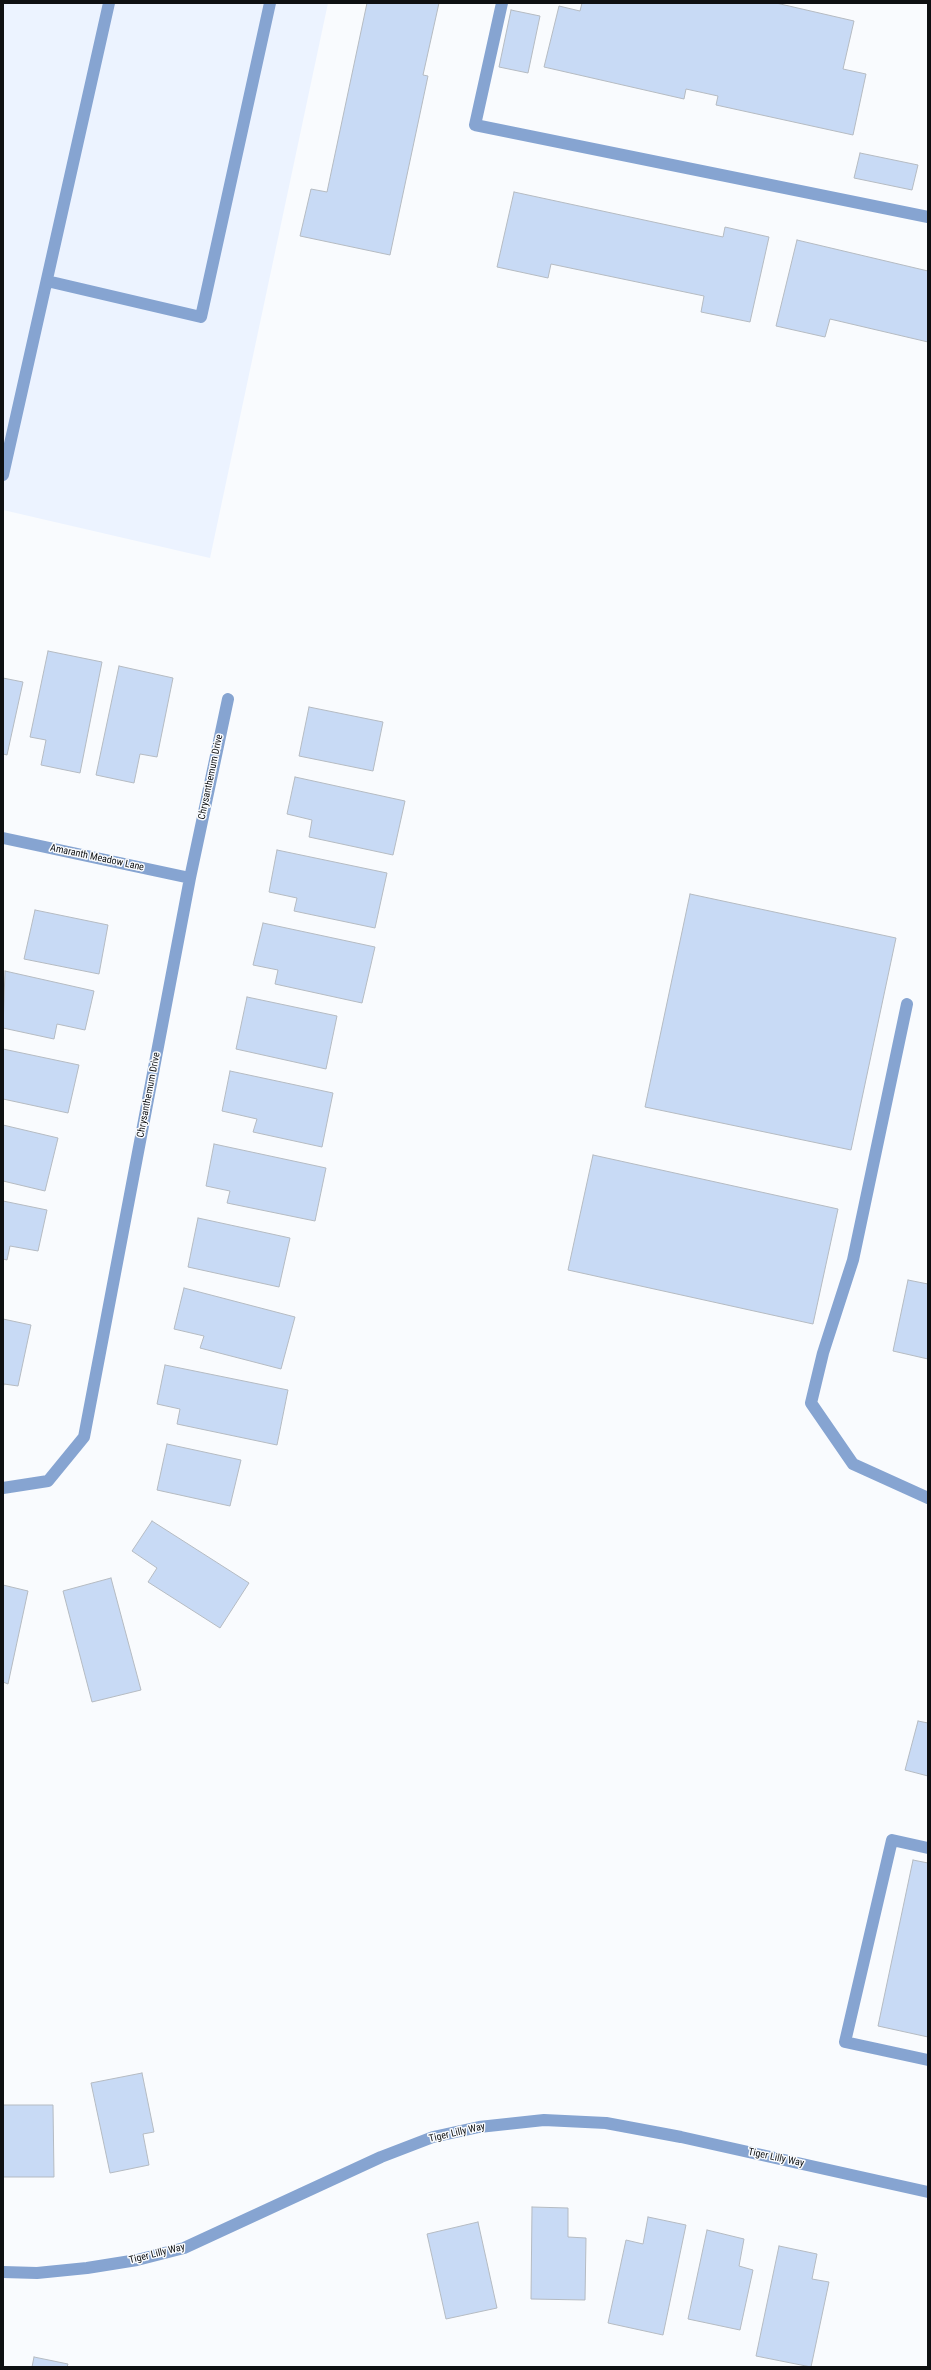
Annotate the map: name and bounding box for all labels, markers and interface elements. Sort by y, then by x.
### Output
street label: Chrysanthemum Drive [196,733,226,821]
street label: Amaranth Meadow Lane [49,842,145,874]
street label: Chrysanthemum Drive [135,1051,163,1139]
street label: Tiger Lilly Way [428,2121,486,2145]
street label: Tiger Lilly Way [747,2146,805,2170]
street label: Tiger Lilly Way [128,2241,186,2267]

